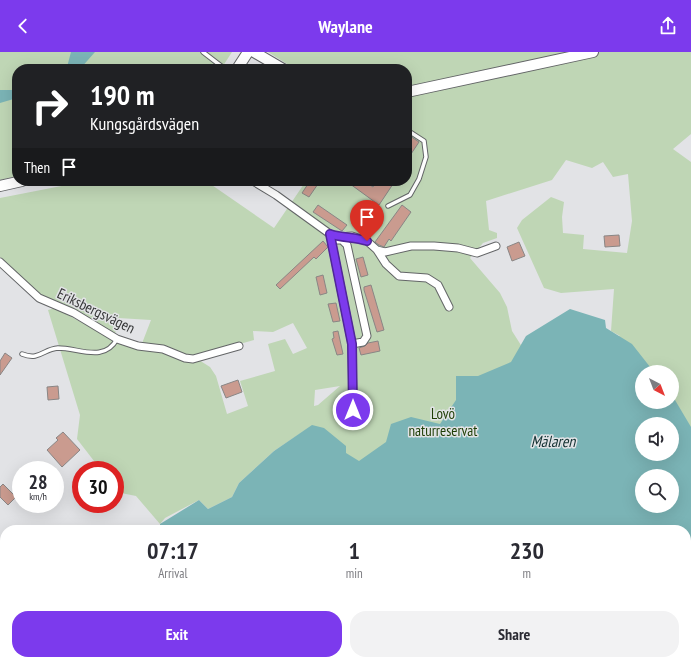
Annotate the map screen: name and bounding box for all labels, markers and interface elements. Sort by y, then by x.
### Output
icon: back [12,15,34,37]
text: Waylane [318,15,373,38]
icon: share [657,15,679,37]
text: 190 m [90,76,154,113]
icon: right [24,80,76,132]
text: Kungsgårdsvägen [90,112,199,135]
icon: arrive [58,156,80,178]
text: Then [24,158,50,177]
pin [350,200,384,241]
icon: arrive [356,206,378,228]
street label: Eriksbergsvägen [54,284,138,338]
north arrow [635,365,679,409]
map controls [635,365,679,513]
position arrow [332,389,374,431]
park label: Lovö naturreservat [409,404,477,440]
button: sound [635,417,679,461]
water label: Mälaren [531,431,576,451]
speed limit sign: 30 [72,461,124,513]
text: 28 [28,469,48,495]
button: search [635,469,679,513]
text: km/h [29,490,47,503]
text: 07:17 [147,535,199,566]
text: 1 [348,535,360,566]
text: 230 [510,535,544,566]
text: Arrival [158,565,188,582]
text: min [346,565,363,582]
text: m [523,565,531,582]
button: Exit [12,611,342,657]
button: Share [350,611,679,657]

